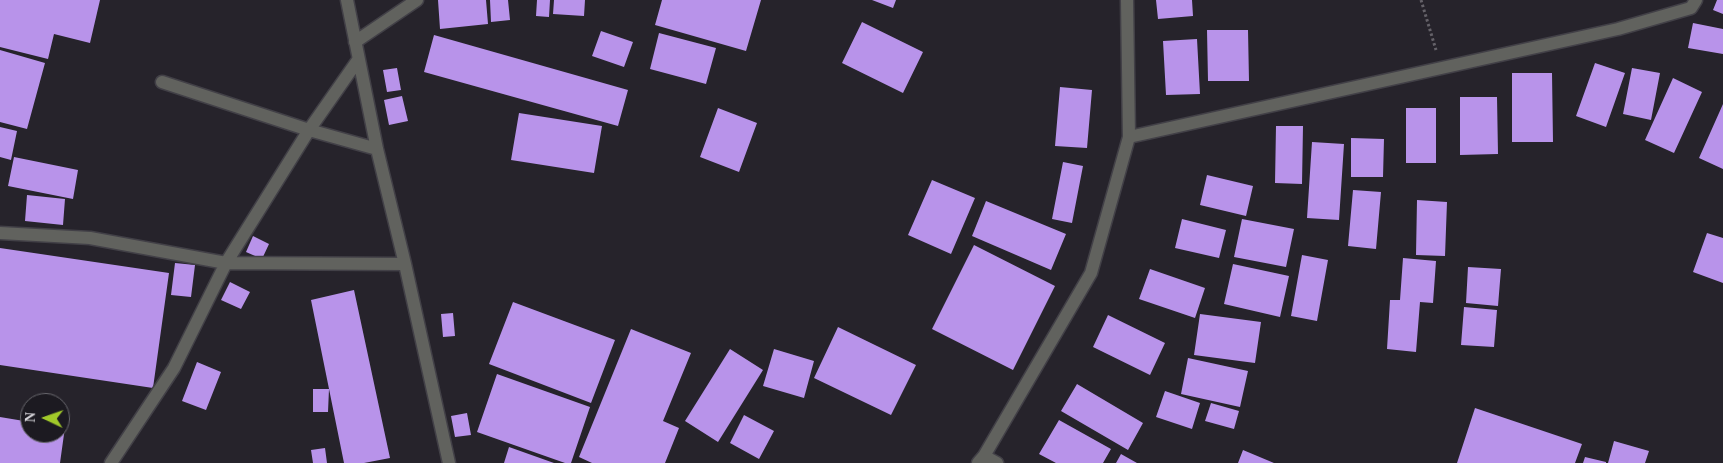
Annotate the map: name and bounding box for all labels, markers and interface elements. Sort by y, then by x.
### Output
north arrow [20,393,70,443]
text: N [23,412,38,423]

